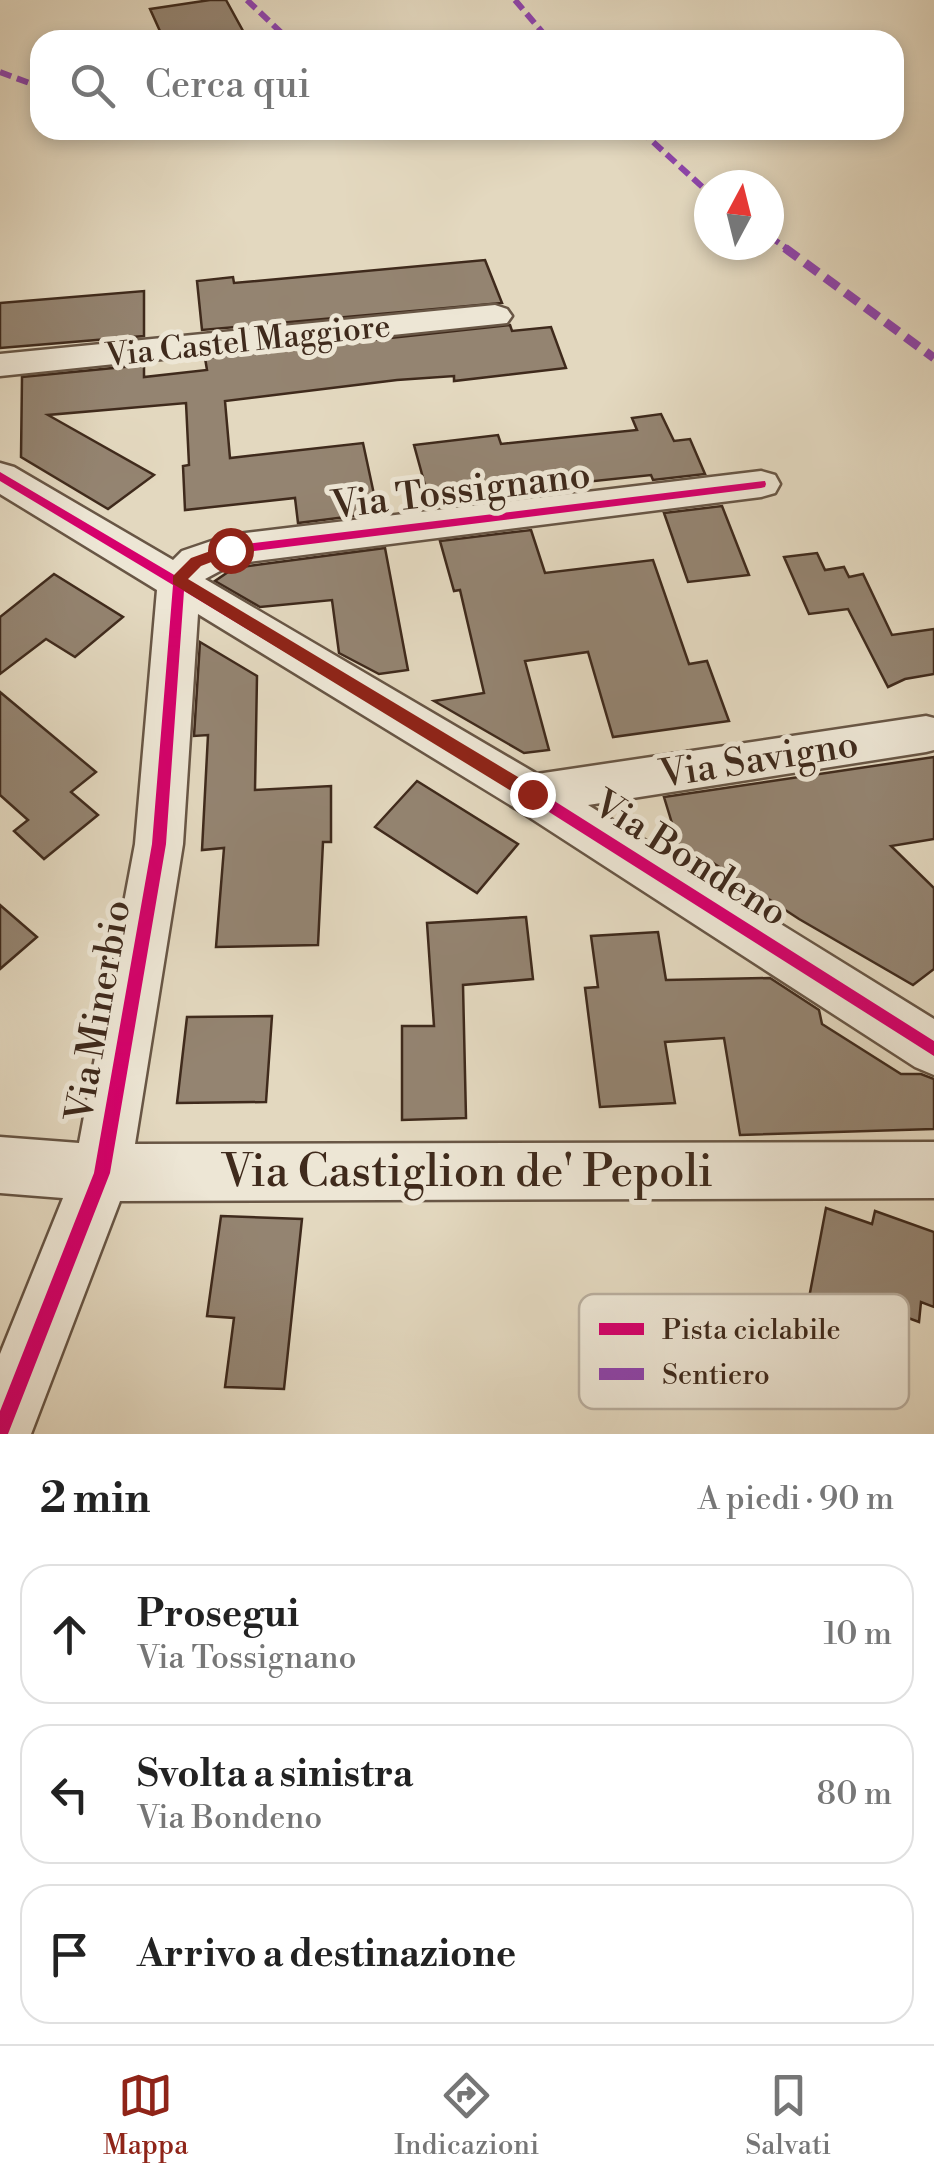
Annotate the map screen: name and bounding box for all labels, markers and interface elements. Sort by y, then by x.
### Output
search box [30,30,904,140]
icon: search [65,58,120,113]
text: Cerca qui [145,62,310,109]
north arrow [694,170,784,260]
street label: Via Castel Maggiore [103,306,392,376]
street label: Via Tossignano [328,452,593,530]
route start [208,528,254,574]
street label: Via Savigno [655,721,862,799]
route end [510,772,556,818]
street label: Via Bondeno [583,780,796,937]
street label: Via Minerbio [56,896,142,1126]
street label: Via Castiglion de' Pepoli [220,1144,713,1201]
legend [579,1294,909,1409]
text: Pista ciclabile [662,1313,841,1348]
text: Sentiero [662,1358,770,1393]
text: 2 min [40,1473,150,1526]
text: A piedi · 90 m [698,1479,894,1519]
text: Prosegui [137,1591,299,1638]
icon: ahead [42,1607,97,1662]
text: 10 m [823,1614,892,1654]
text: Via Tossignano [137,1638,357,1678]
text: Svolta a sinistra [137,1751,413,1798]
icon: left [42,1767,97,1822]
text: 80 m [817,1774,892,1814]
text: Via Bondeno [137,1798,322,1838]
icon: arrive [42,1927,97,1982]
text: Arrivo a destinazione [137,1931,516,1978]
tab: Mappa [103,2068,188,2163]
tab: Indicazioni [394,2068,539,2163]
tab: Salvati [745,2068,831,2163]

